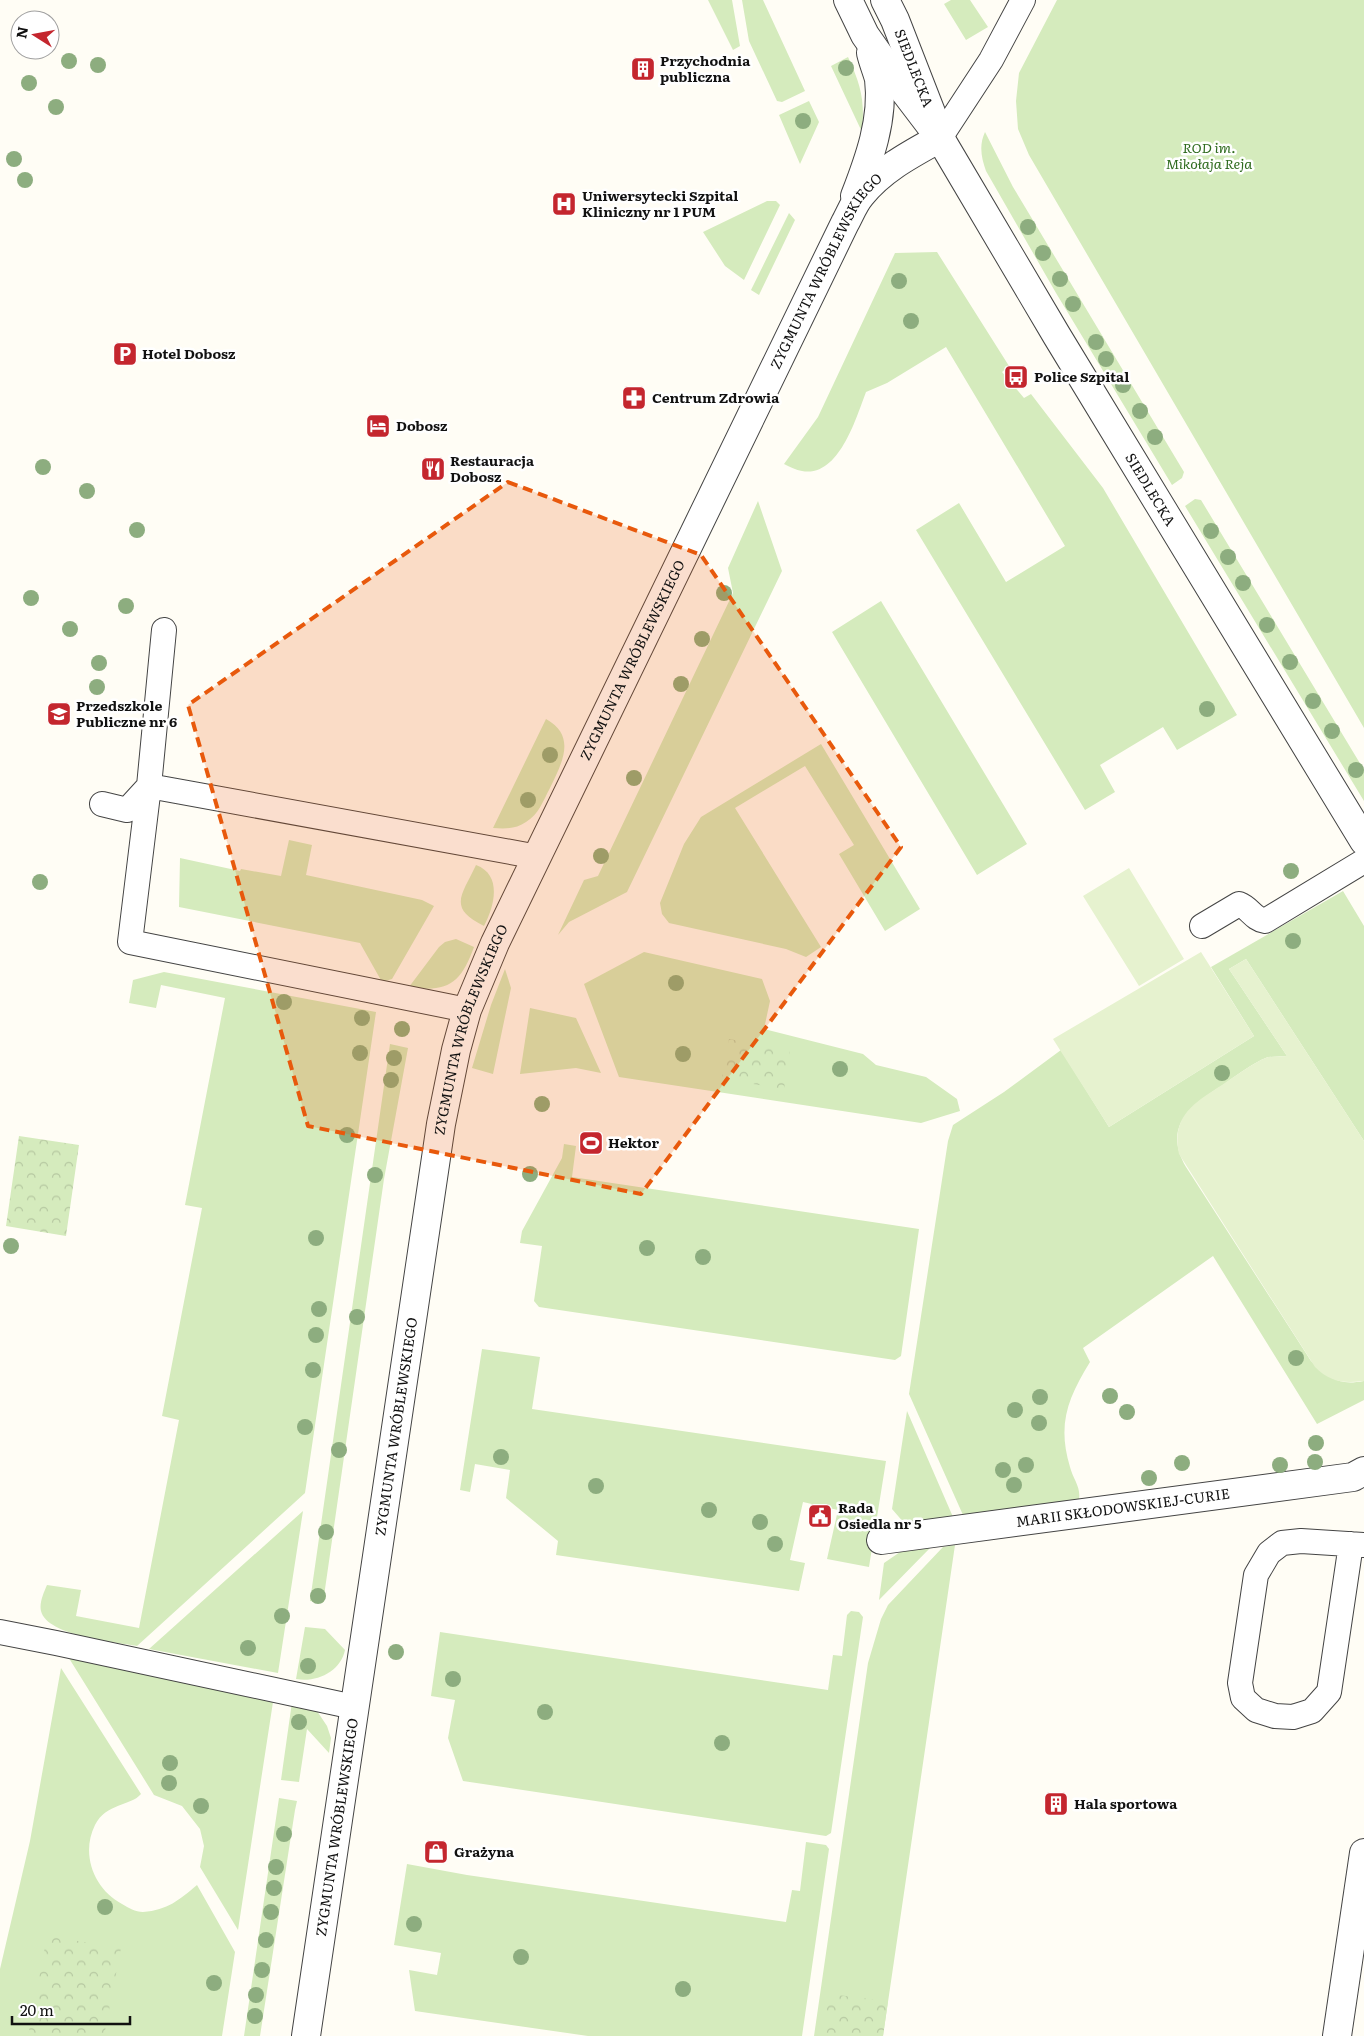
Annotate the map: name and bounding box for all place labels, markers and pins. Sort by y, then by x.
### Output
place label: Przychodnia publiczna [660,50,751,86]
building icon: Przychodnia publiczna [630,56,656,82]
place label: Uniwersytecki Szpital Kliniczny nr 1 PUM [582,185,738,221]
hospital icon: Uniwersytecki Szpital Kliniczny nr 1 PUM [551,191,577,217]
parking icon: Hotel Dobosz [112,341,138,367]
place label: Hotel Dobosz [142,343,236,363]
bus stop icon: Police Szpital [1003,364,1029,390]
place label: Police Szpital [1034,366,1129,386]
pharmacy icon: Centrum Zdrowia [621,385,647,411]
place label: Centrum Zdrowia [652,387,780,407]
hotel icon: Dobosz [365,413,391,439]
place label: Dobosz [396,415,448,435]
place label: Restauracja Dobosz [450,450,535,486]
restaurant icon: Restauracja Dobosz [420,456,446,482]
place label: Przedszkole Publiczne nr 6 [76,695,177,731]
school or university icon: Przedszkole Publiczne nr 6 [46,701,72,727]
sports icon: Hektor [578,1130,604,1156]
place label: Hektor [608,1132,659,1152]
place label: Rada Osiedla nr 5 [838,1497,922,1533]
public building icon: Rada Osiedla nr 5 [807,1503,833,1529]
building icon: Hala sportowa [1043,1791,1069,1817]
place label: Hala sportowa [1074,1793,1178,1813]
shop icon: Grażyna [423,1839,449,1865]
place label: Grażyna [454,1841,515,1861]

